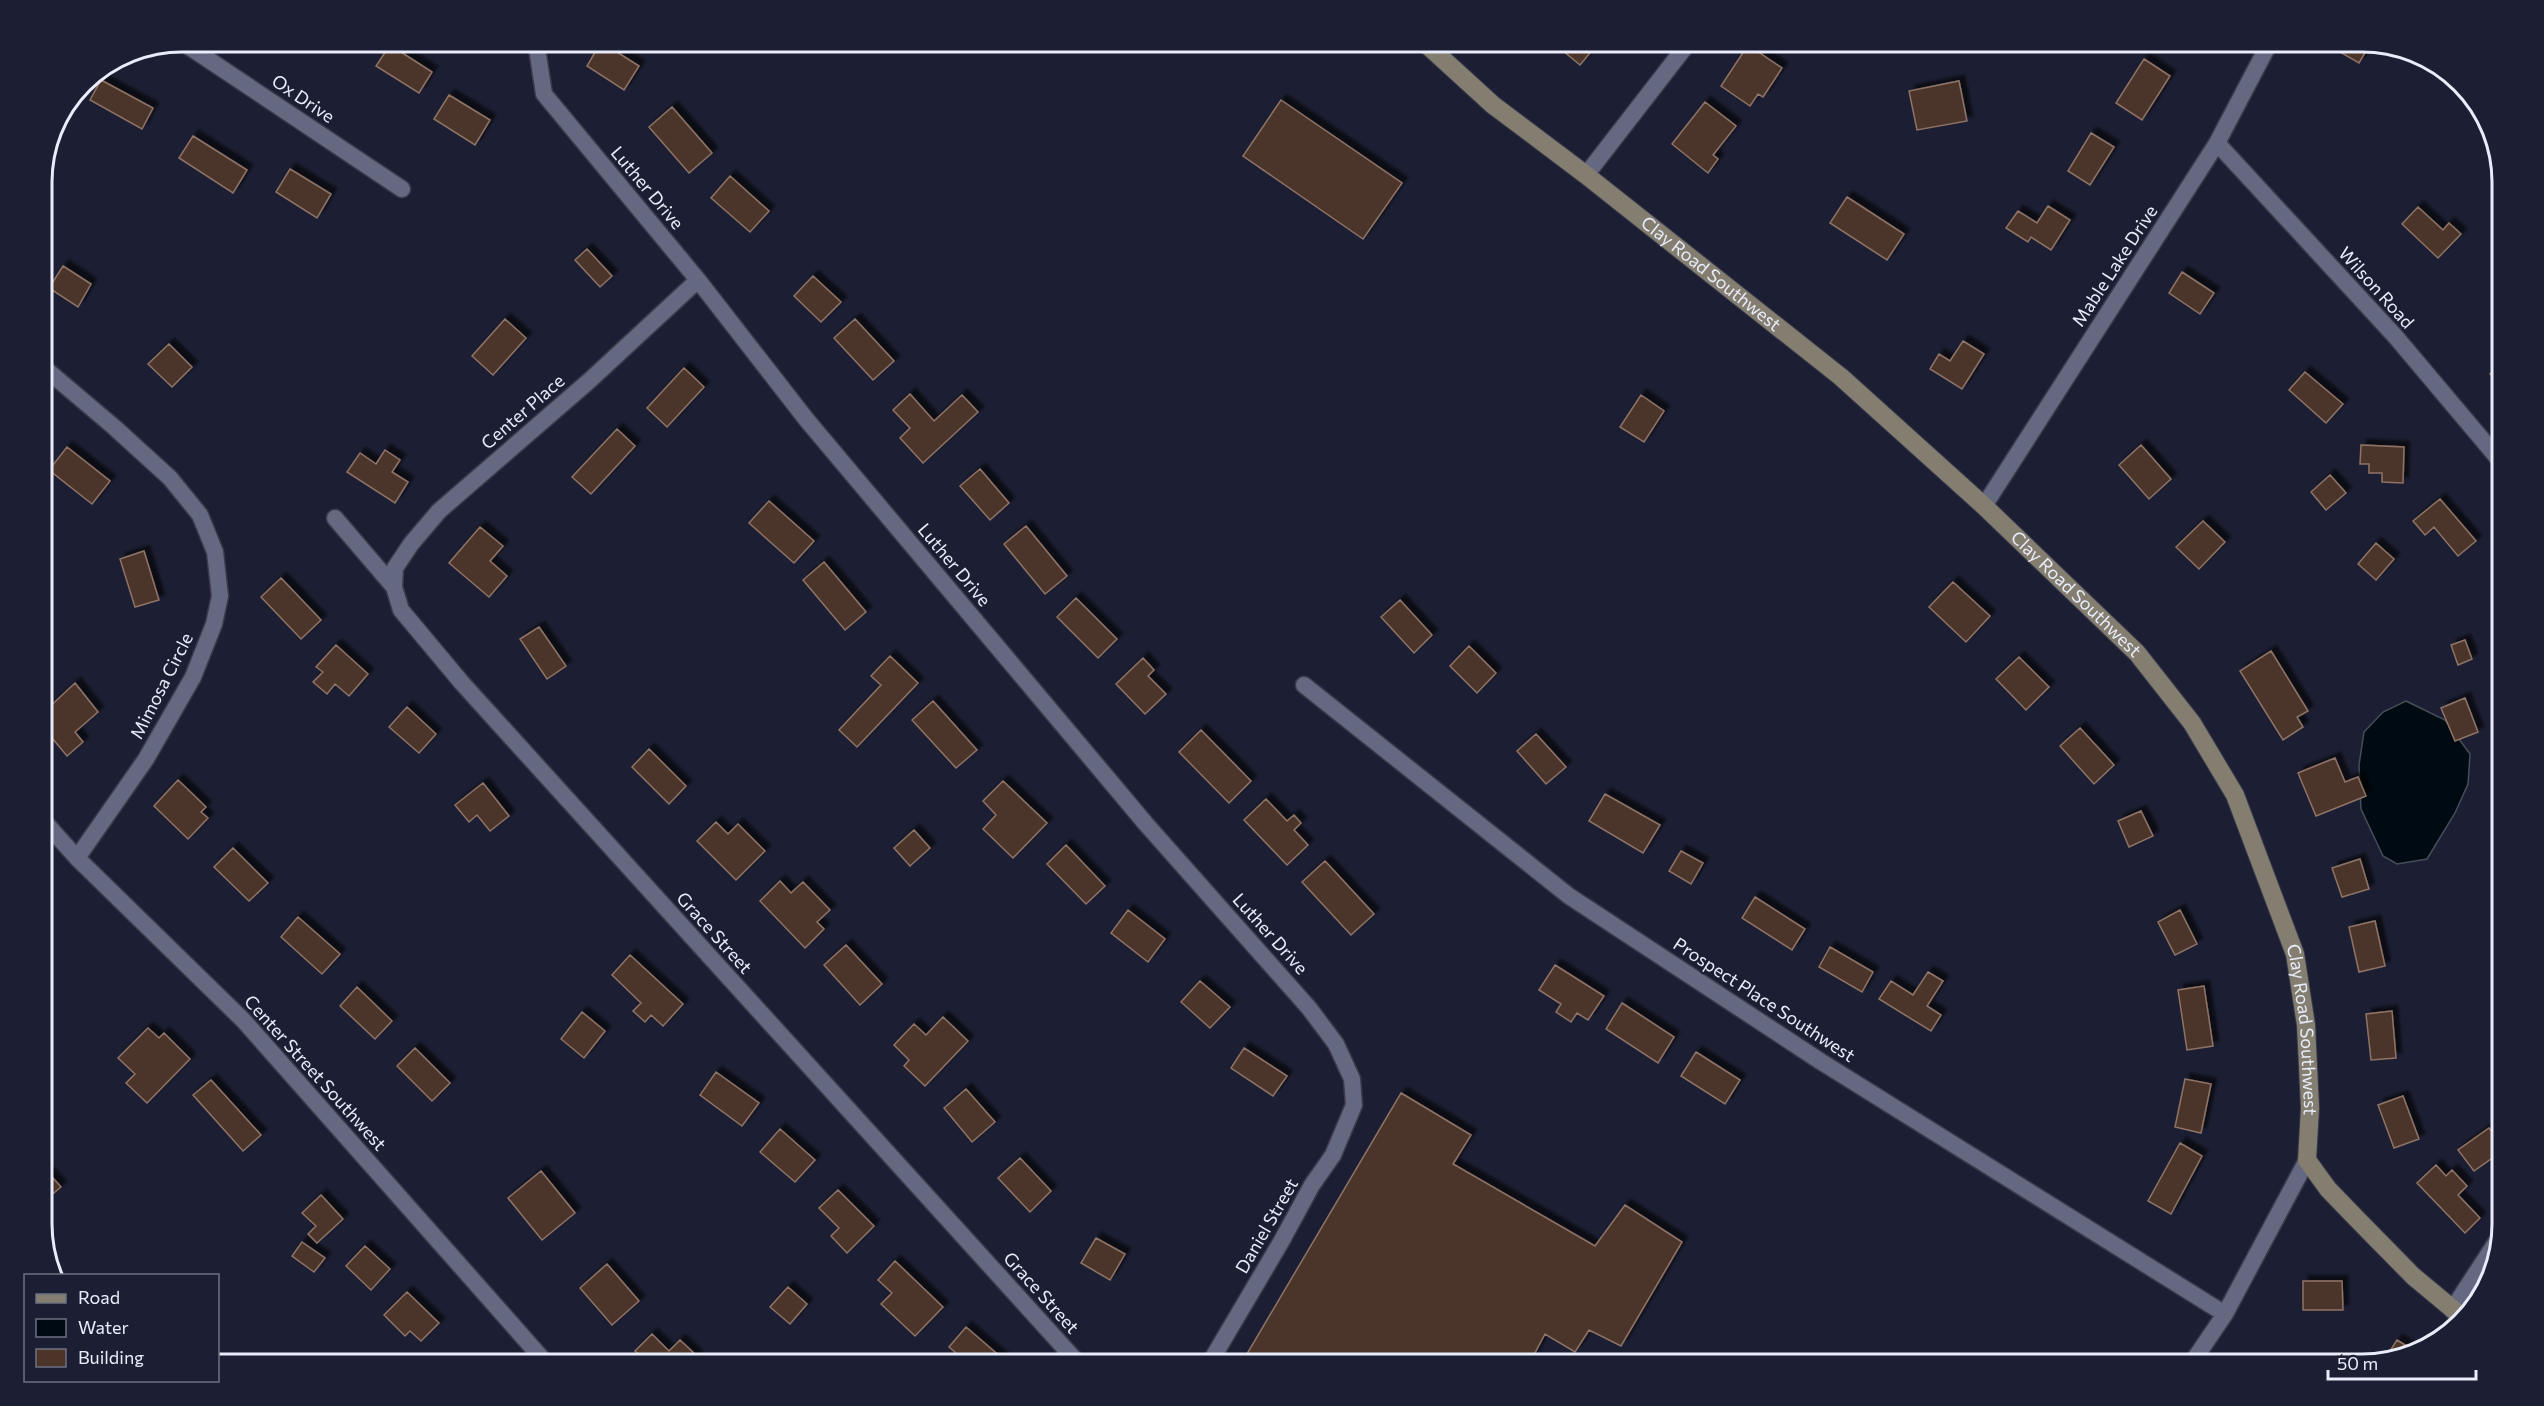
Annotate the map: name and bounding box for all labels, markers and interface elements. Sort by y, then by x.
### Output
street label: Ox Drive [268,69,339,127]
street label: Luther Drive [607,141,689,233]
street label: Mable Lake Drive [2067,201,2162,330]
street label: Clay Road Southwest [1637,211,1786,335]
street label: Wilson Road [2334,242,2419,333]
street label: Center Place [476,369,569,453]
street label: Luther Drive [914,518,996,610]
street label: Clay Road Southwest [2007,526,2146,661]
street label: Mimosa Circle [125,629,197,742]
street label: Grace Street [672,887,757,978]
street label: Luther Drive [1229,888,1313,978]
street label: Prospect Place Southwest [1670,932,1859,1066]
street label: Clay Road Southwest [2282,940,2322,1116]
street label: Center Street Southwest [240,990,391,1155]
street label: Daniel Street [1230,1174,1302,1277]
street label: Grace Street [999,1247,1084,1338]
legend [24,1274,219,1382]
text: Road [78,1286,120,1308]
text: Water [78,1316,129,1338]
scale bar [2328,1343,2476,1381]
text: Building [78,1346,144,1368]
text: 50 m [2337,1352,2378,1374]

